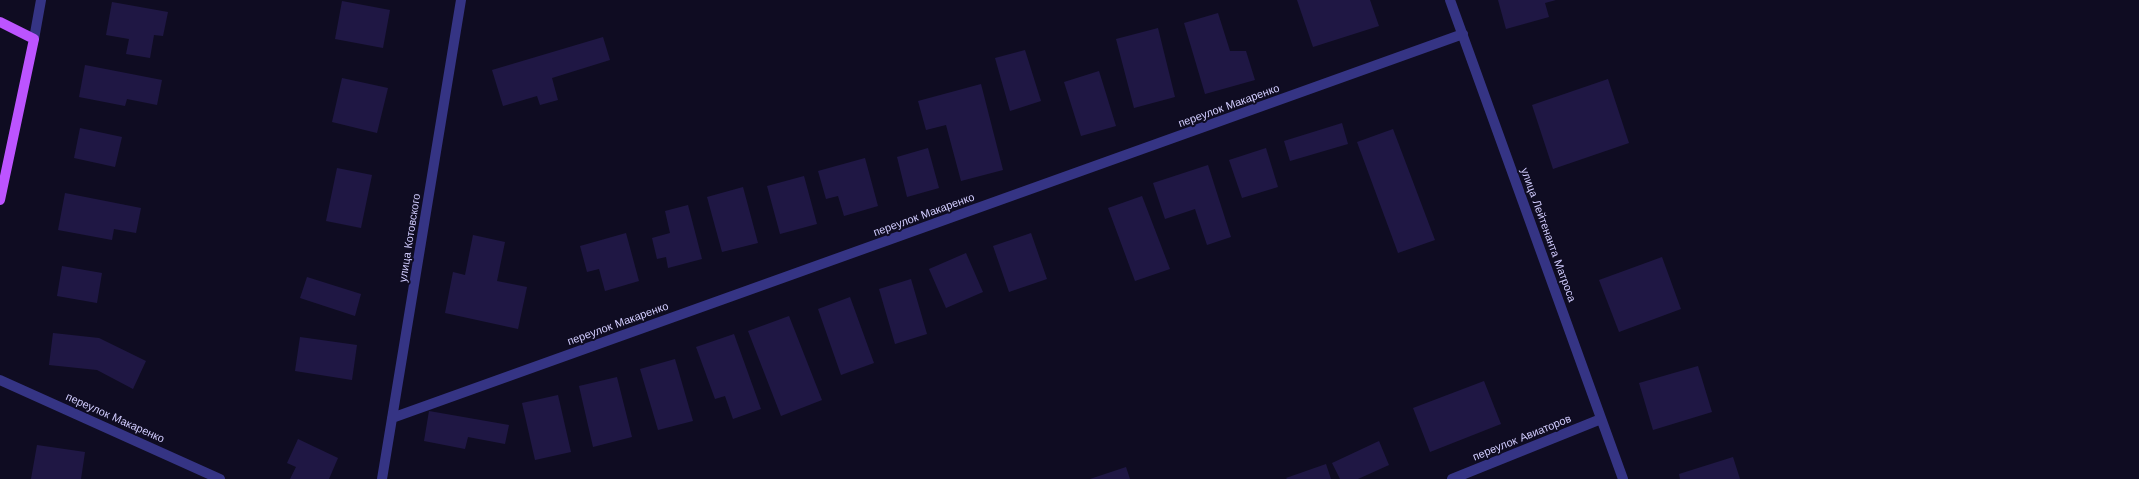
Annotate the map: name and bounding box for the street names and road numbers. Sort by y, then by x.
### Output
street label: переулок Макаренко [1177,82,1281,130]
street label: улица Лейтенанта Матроса [1518,166,1578,304]
street label: переулок Макаренко [872,191,976,239]
street label: улица Котовского [396,193,424,283]
street label: переулок Макаренко [566,300,670,348]
street label: переулок Макаренко [64,390,166,446]
street label: переулок Авиаторов [1471,412,1573,464]

